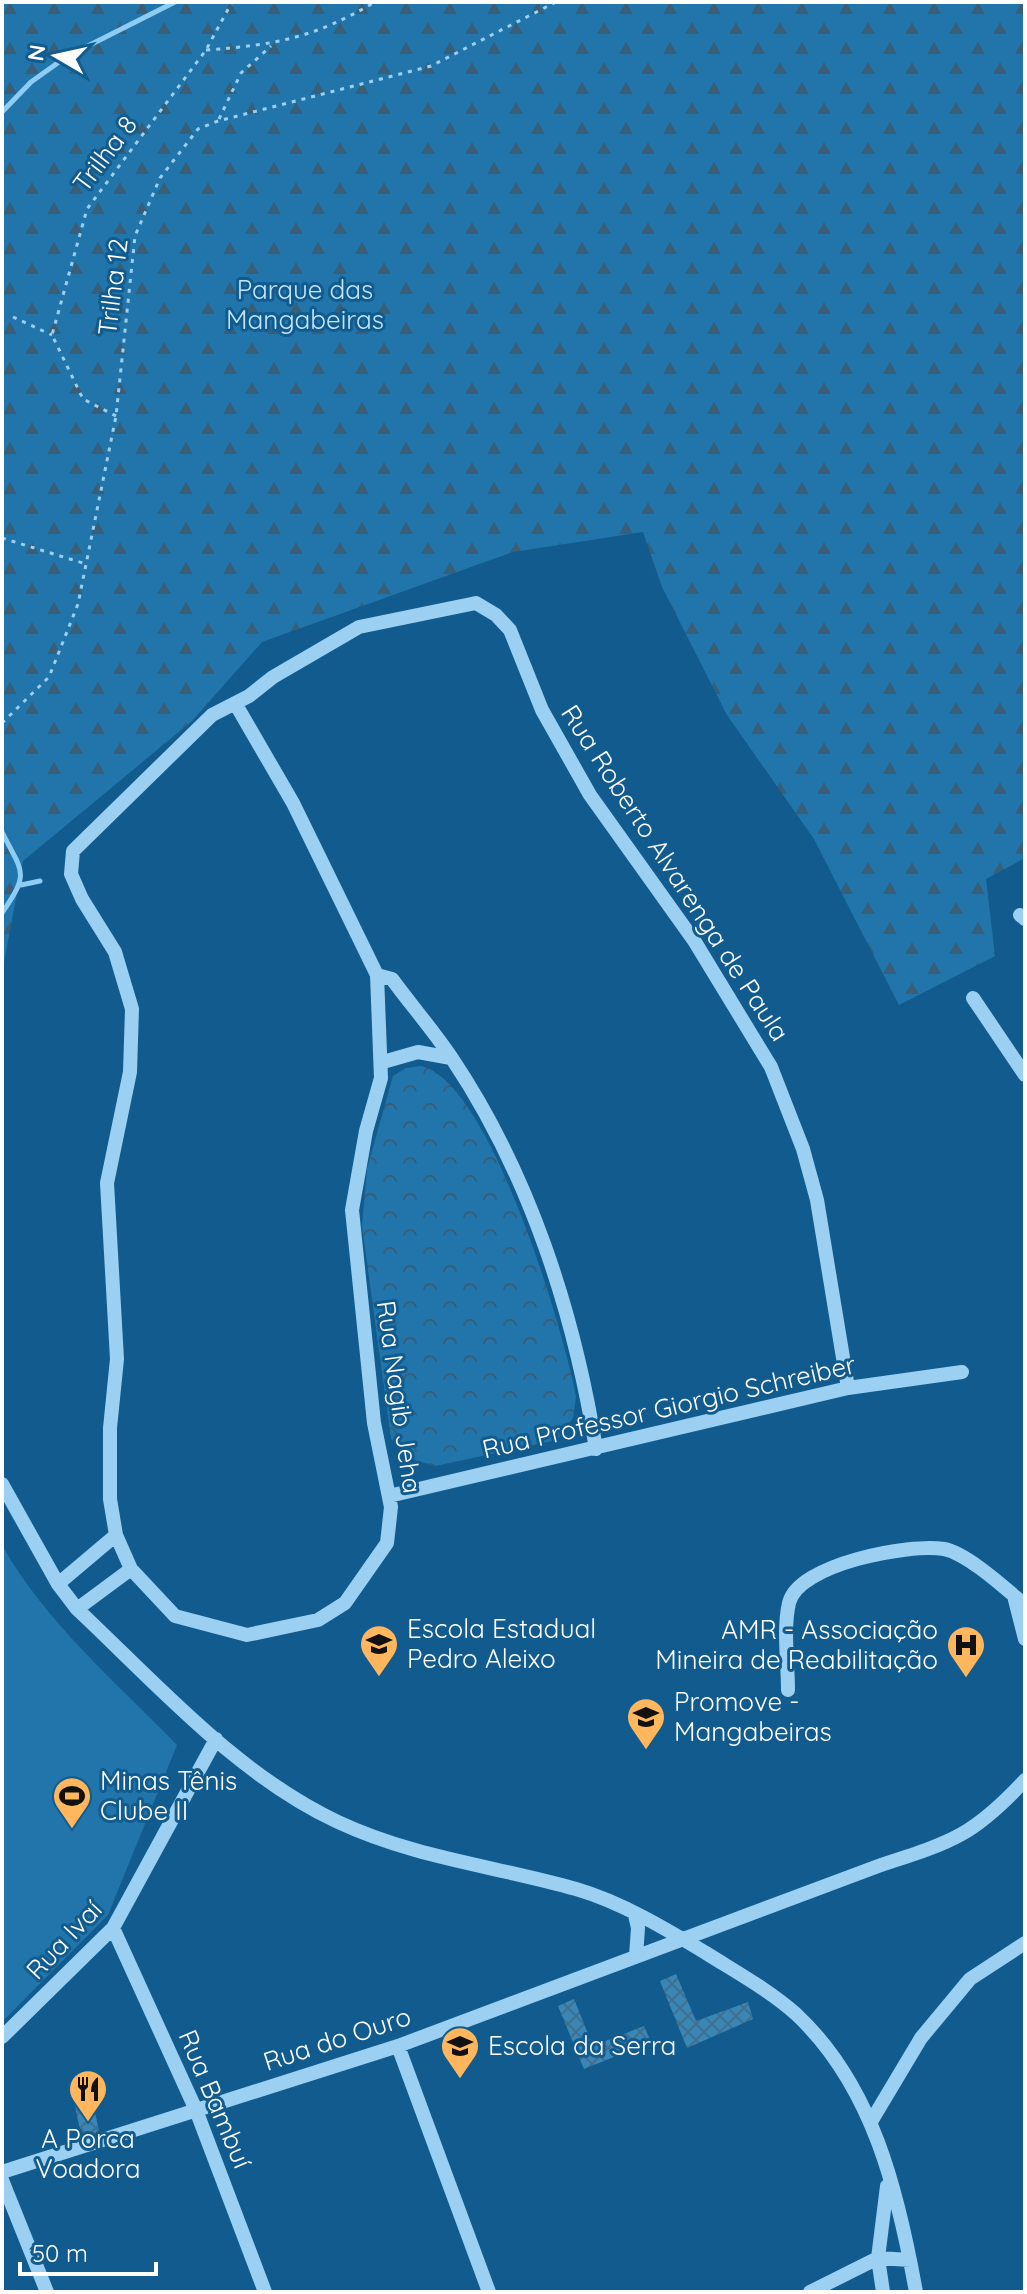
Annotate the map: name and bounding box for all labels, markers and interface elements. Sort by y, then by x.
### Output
north arrow [16,16,96,96]
text: N [21,43,51,63]
street label: Trilha 8 [65,109,144,199]
street label: Trilha 12 [90,237,135,337]
park label: Parque das Mangabeiras [226,273,384,336]
street label: Rua Roberto Alvarenga de Paula [554,698,797,1047]
street label: Rua Nagib Jeha [370,1298,429,1495]
street label: Rua Professor Giorgio Schreiber [479,1347,859,1466]
place label: Escola Estadual Pedro Aleixo [407,1612,596,1675]
place label: AMR - Associação Mineira de Reabilitação [655,1613,938,1676]
school or university icon: Escola Estadual Pedro Aleixo [358,1623,400,1678]
hospital icon: AMR - Associação Mineira de Reabilitação [945,1624,987,1679]
place label: Promove - Mangabeiras [674,1685,832,1748]
school or university icon: Promove - Mangabeiras [625,1696,667,1751]
place label: Minas Tênis Clube II [100,1764,237,1827]
sports icon: Minas Tênis Clube II [51,1775,93,1830]
street label: Rua Ivaí [19,1893,109,1986]
street label: Rua do Ouro [259,1999,415,2078]
street label: Rua Bambuí [171,2025,260,2173]
school or university icon: Escola da Serra [439,2025,481,2080]
place label: Escola da Serra [488,2029,676,2062]
restaurant icon: A Porca Voadora [67,2068,109,2123]
place label: A Porca Voadora [35,2122,141,2185]
scale bar [20,2226,156,2276]
text: 50 m [32,2238,88,2268]

